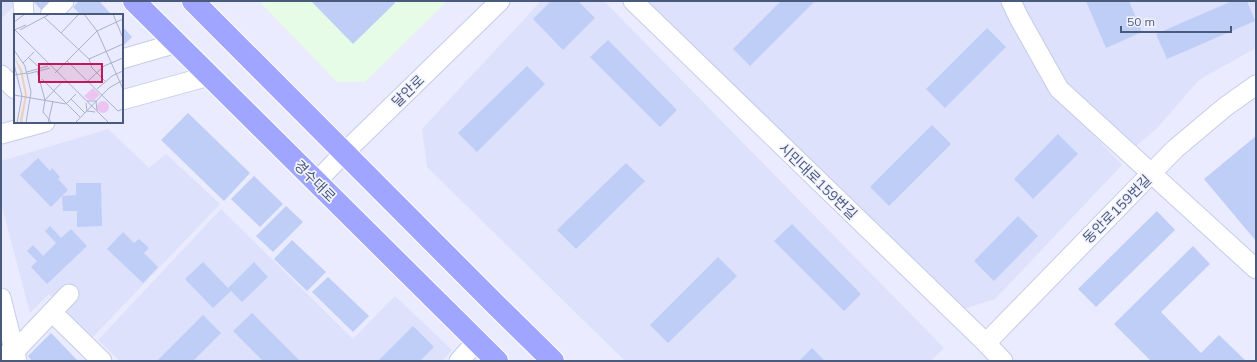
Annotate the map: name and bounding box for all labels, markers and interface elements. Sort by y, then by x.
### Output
scale bar [1121,8,1231,34]
inset map [14,14,123,123]
text: 50 m [1127,14,1155,29]
street label: 달안로 [388,71,428,111]
street label: 시민대로159번길 [775,139,861,223]
street label: 경수대로 [290,156,340,206]
street label: 동안로159번길 [1079,171,1155,247]

